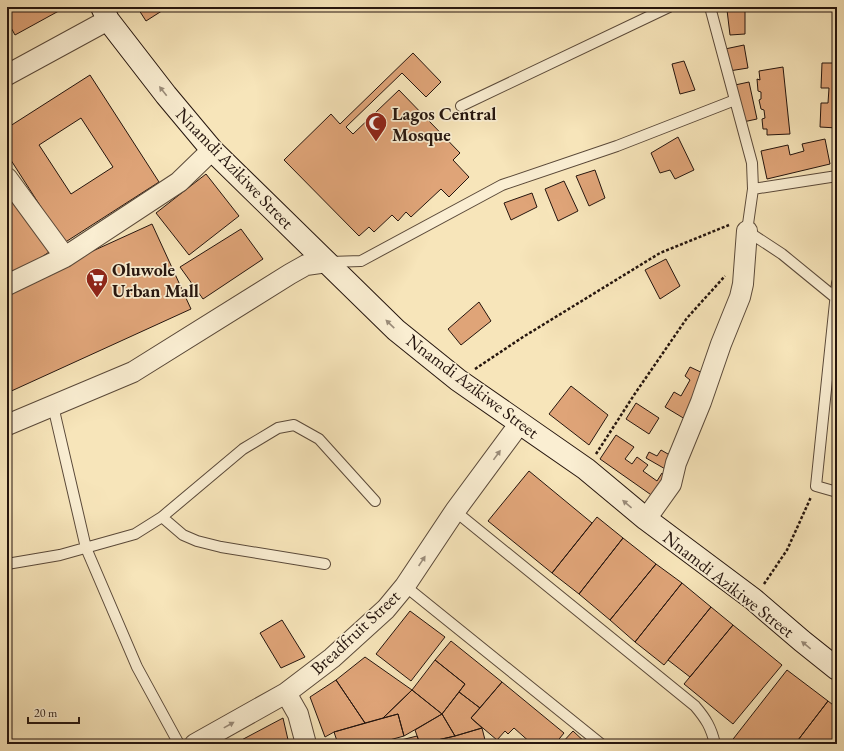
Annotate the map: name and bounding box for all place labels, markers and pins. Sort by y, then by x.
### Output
place label: Lagos Central Mosque [392,102,496,146]
mosque icon: Lagos Central Mosque [363,110,389,143]
place label: Oluwole Urban Mall [112,258,199,302]
supermarket icon: Oluwole Urban Mall [84,266,110,299]

